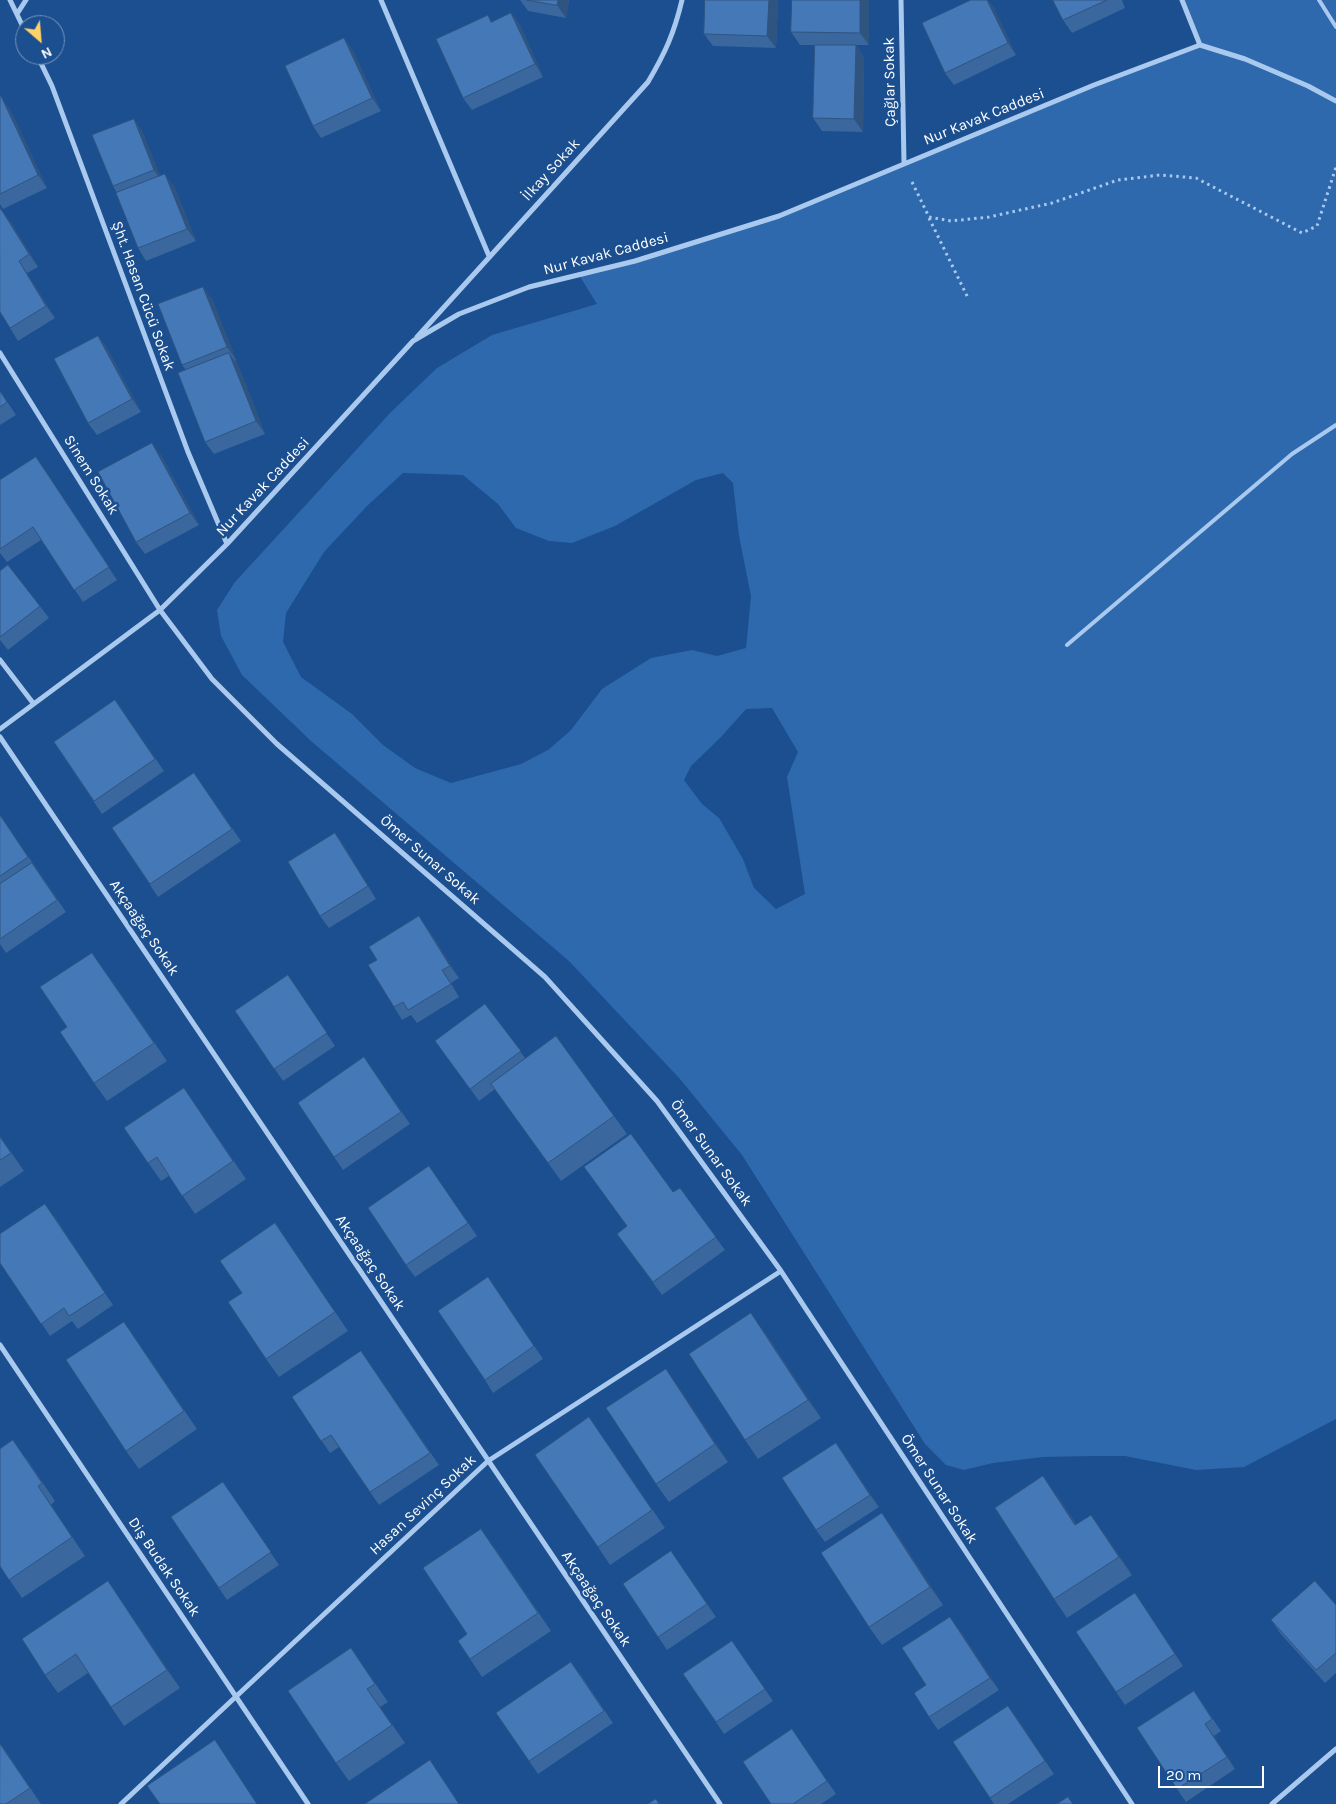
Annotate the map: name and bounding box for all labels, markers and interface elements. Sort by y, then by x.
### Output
north arrow [15,15,65,65]
street label: Çağlar Sokak [880,37,900,127]
text: N [38,43,55,63]
street label: Nur Kavak Caddesi [921,85,1047,149]
street label: İlkay Sokak [518,135,584,205]
street label: Şht. Hasan Cücü Sokak [108,219,178,373]
street label: Nur Kavak Caddesi [541,229,671,279]
street label: Sinem Sokak [59,432,123,518]
street label: Nur Kavak Caddesi [213,434,313,540]
street label: Ömer Sunar Sokak [376,811,484,909]
street label: Akçaağaç Sokak [105,877,183,979]
street label: Ömer Sunar Sokak [666,1096,756,1210]
street label: Akçaağaç Sokak [331,1212,409,1314]
street label: Ömer Sunar Sokak [897,1431,981,1547]
street label: Hasan Sevinç Sokak [366,1451,480,1559]
street label: Diş Budak Sokak [124,1514,204,1620]
street label: Akçaağaç Sokak [557,1548,635,1650]
scale bar [1161,1756,1267,1788]
text: 20 m [1166,1766,1201,1784]

